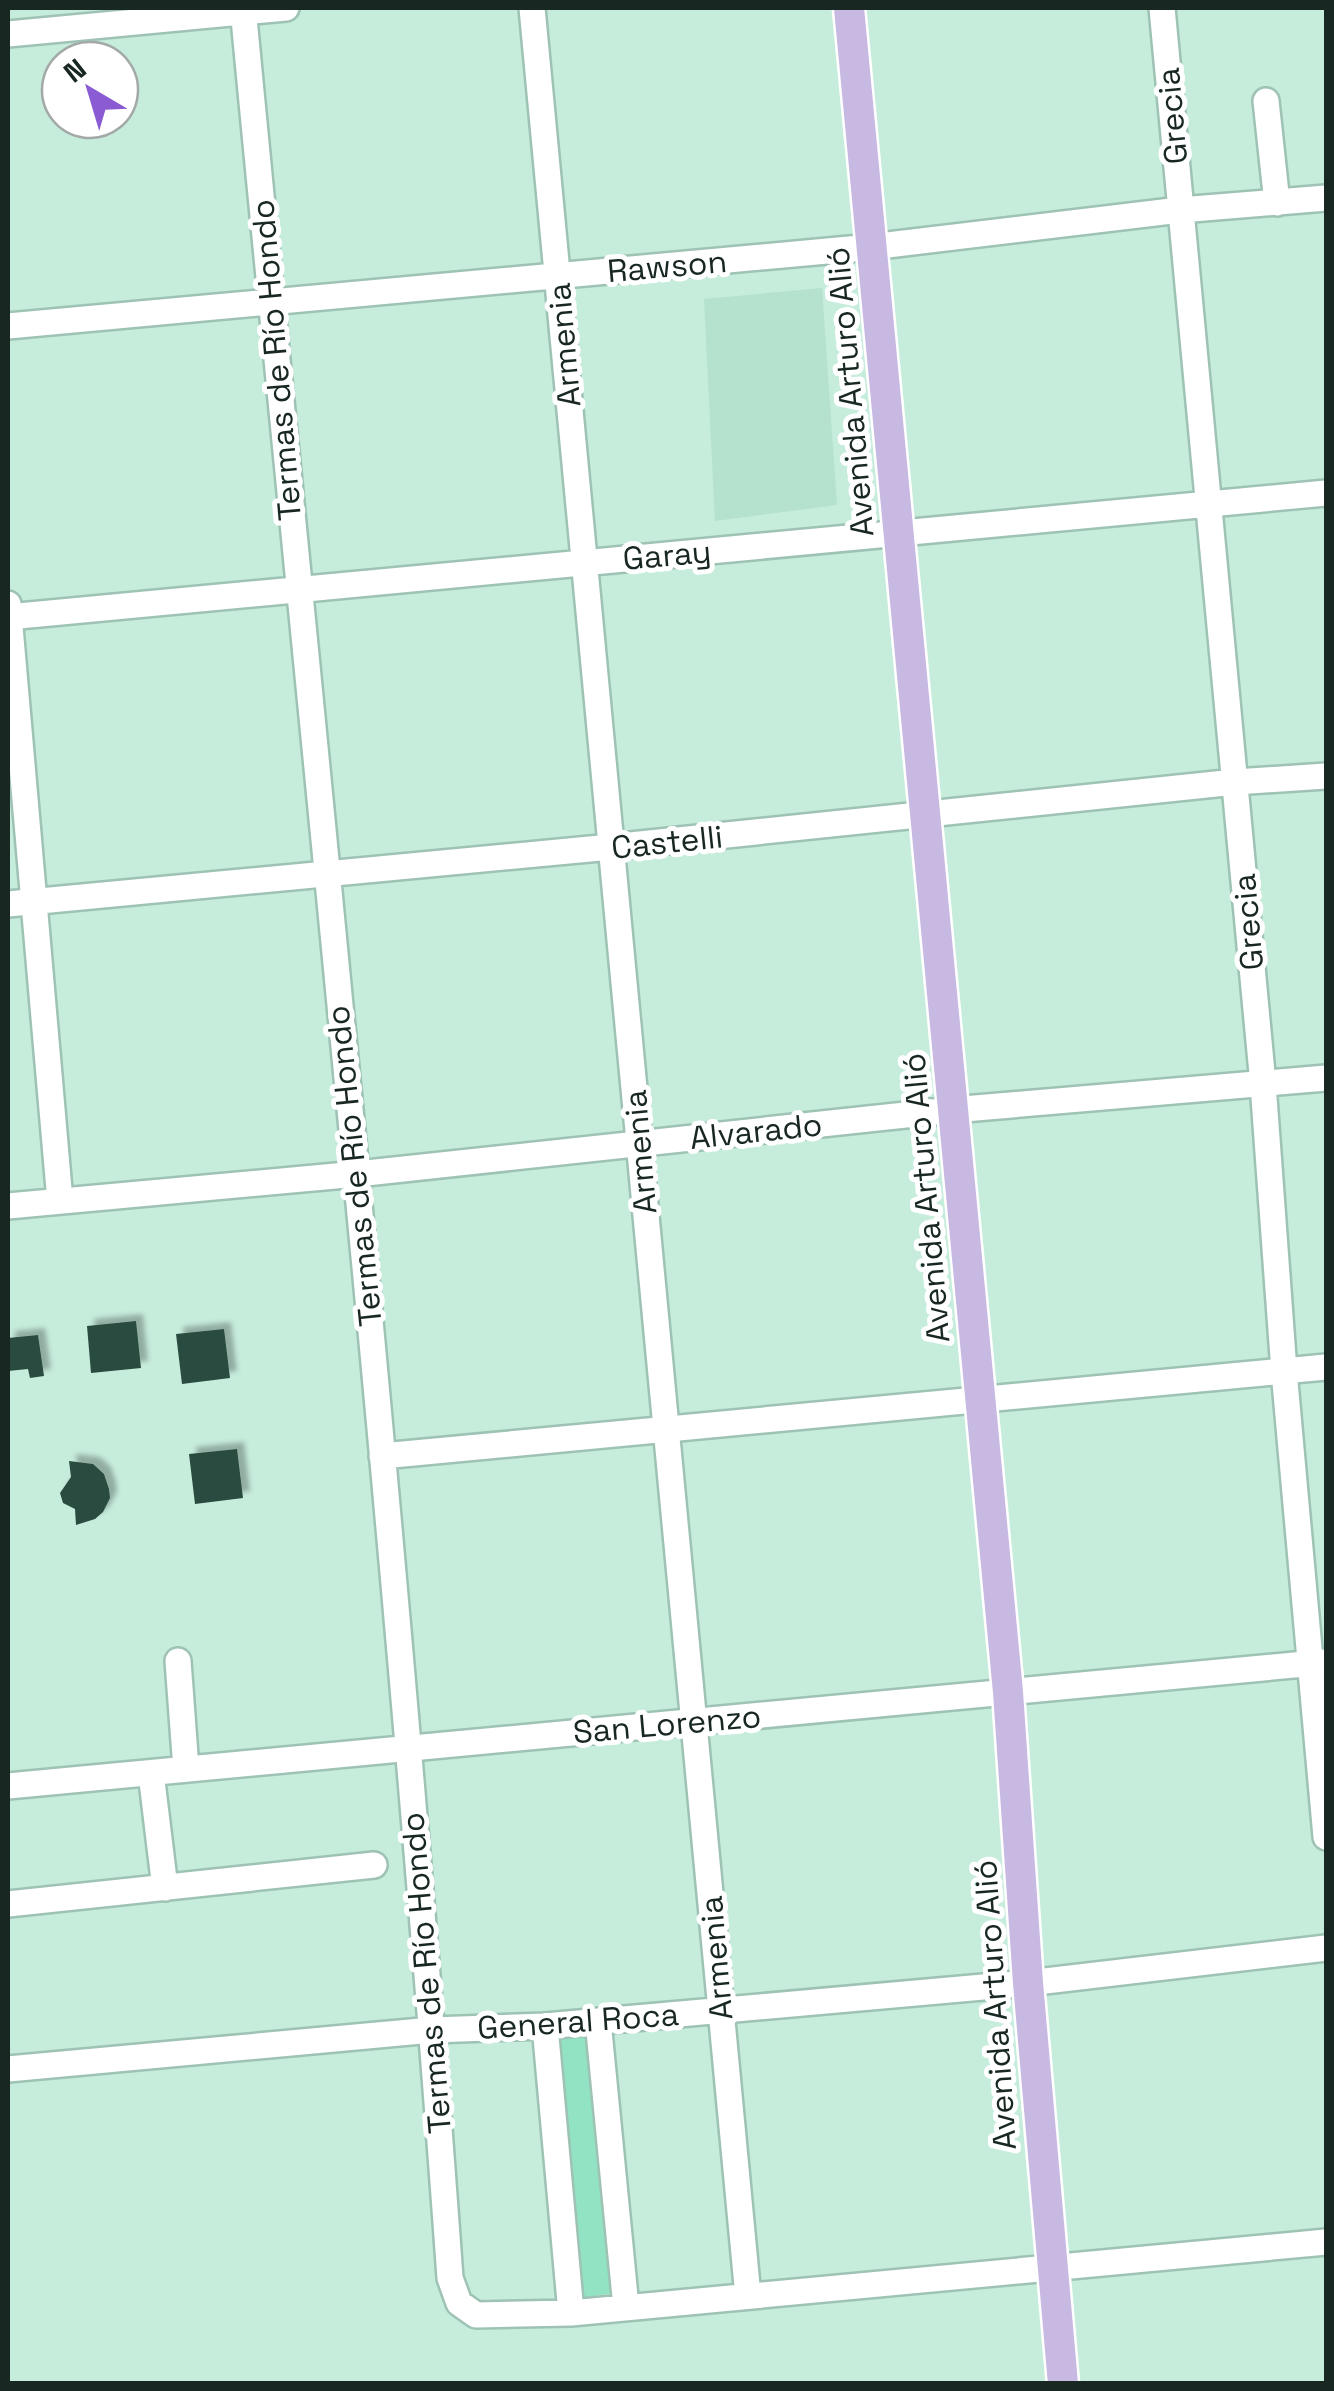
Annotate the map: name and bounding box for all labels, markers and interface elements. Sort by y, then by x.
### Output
north arrow [40,40,140,140]
text: N [56,50,93,90]
street label: Grecia [1148,66,1196,166]
street label: Termas de Río Hondo [242,198,310,522]
street label: Rawson [605,241,729,291]
street label: Avenida Arturo Alió [817,246,883,538]
street label: Armenia [539,281,589,409]
street label: Garay [621,531,713,579]
street label: Castelli [609,816,725,868]
street label: Grecia [1224,872,1272,972]
street label: Termas de Río Hondo [317,1004,391,1328]
street label: Avenida Arturo Alió [893,1052,959,1344]
street label: Armenia [615,1088,665,1216]
street label: Alvarado [688,1104,824,1158]
street label: San Lorenzo [571,1696,763,1752]
street label: Termas de Río Hondo [392,1811,460,2135]
street label: Avenida Arturo Alió [965,1859,1025,2151]
street label: Armenia [691,1894,741,2022]
street label: General Roca [476,1994,680,2048]

